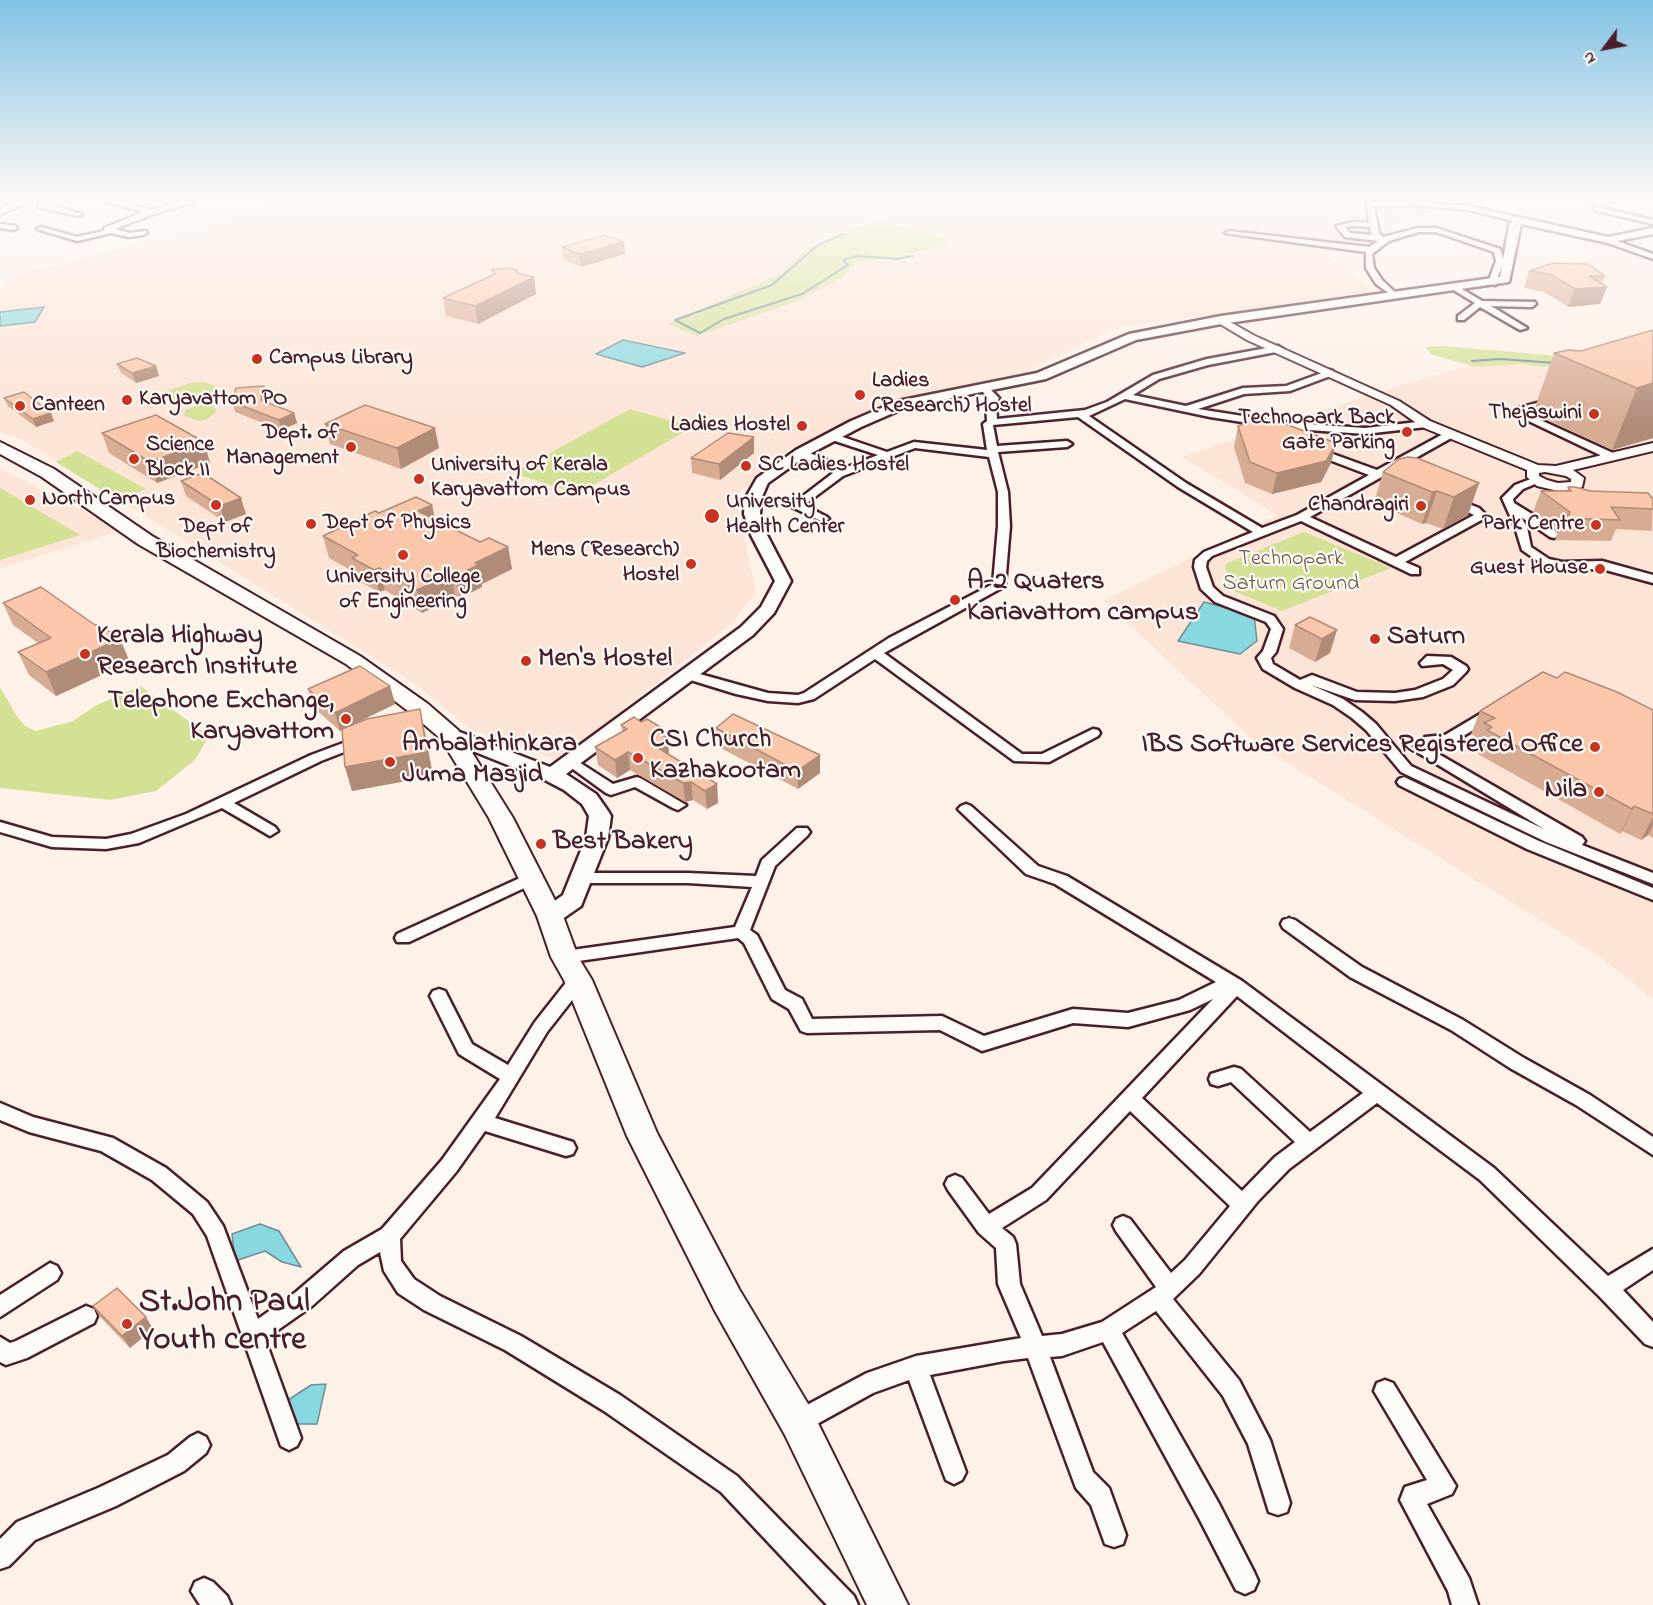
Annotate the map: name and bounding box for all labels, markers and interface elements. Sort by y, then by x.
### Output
north arrow [1575,18,1635,78]
text: N [1577,47,1603,68]
place label: Campus Library [269,346,413,372]
marker: Campus Library [250,352,264,366]
place label: Ladies (Research) Hostel [872,369,1032,420]
place label: Karyavattom PO [139,387,288,413]
marker: Ladies (Research) Hostel [853,388,867,402]
place label: Canteen [32,393,105,419]
marker: Karyavattom PO [120,393,134,407]
marker: Canteen [13,399,27,413]
place label: Thejaswini [1488,401,1582,427]
place label: Technopark Back Gate Parking [1238,406,1395,458]
marker: Thejaswini [1587,407,1601,421]
place label: Ladies Hostel [671,413,790,439]
marker: Ladies Hostel [795,419,809,433]
place label: Dept. of Management [226,421,339,472]
marker: Technopark Back Gate Parking [1400,425,1414,439]
place label: Science Block II [146,433,214,484]
marker: Dept. of Management [344,440,358,454]
marker: Science Block II [127,452,141,466]
place label: University of Kerala Karyavattom Campus [431,453,630,505]
place label: SC Ladies Hostel [758,453,909,479]
marker: SC Ladies Hostel [739,459,753,473]
marker: University of Kerala Karyavattom Campus [412,472,426,486]
place label: North Campus [42,487,175,513]
place label: University Health Center [726,490,844,542]
marker: North Campus [23,493,37,507]
place label: Chandragiri [1308,493,1409,519]
marker: Dept of Biochemistry [209,498,223,512]
marker: Chandragiri [1414,499,1428,513]
marker: University Health Center [703,507,721,525]
place label: Dept of Physics [323,511,471,537]
place label: Park Centre [1482,512,1584,538]
place label: Dept of Biochemistry [157,515,275,566]
marker: Dept of Physics [304,517,318,531]
marker: Park Centre [1589,518,1603,532]
place label: Mens (Research) Hostel [531,538,679,590]
park label: Technopark Saturn Ground [1223,547,1359,598]
marker: University College of Engineering [396,548,410,562]
place label: Guest House [1470,556,1588,582]
marker: Mens (Research) Hostel [684,557,698,571]
marker: Guest House [1593,562,1607,576]
place label: University College of Engineering [326,565,480,616]
place label: A-2 Quaters Kariavattom campus [967,568,1199,631]
marker: A-2 Quaters Kariavattom campus [948,593,962,607]
place label: Kerala Highway Research Institute [97,622,297,685]
place label: Saturn [1387,623,1465,655]
marker: Saturn [1368,632,1382,646]
place label: Men's Hostel [538,645,672,677]
marker: Kerala Highway Research Institute [78,647,92,661]
marker: Men's Hostel [519,654,533,668]
place label: Telephone Exchange, Karyavattom [108,687,334,750]
marker: Telephone Exchange, Karyavattom [339,712,353,726]
place label: CSI Church Kazhakootam [650,726,801,789]
place label: Ambalathinkara Juma Masjid [402,730,577,793]
place label: IBS Software Services Registered Office [1141,731,1583,763]
marker: IBS Software Services Registered Office [1588,740,1602,754]
marker: CSI Church Kazhakootam [631,751,645,765]
marker: Ambalathinkara Juma Masjid [383,755,397,769]
place label: Nila [1545,776,1587,808]
marker: Nila [1592,785,1606,799]
place label: Best Bakery [553,828,693,860]
marker: Best Bakery [534,837,548,851]
place label: St.John Paul Youth centre [139,1285,310,1363]
marker: St.John Paul Youth centre [120,1317,134,1331]

